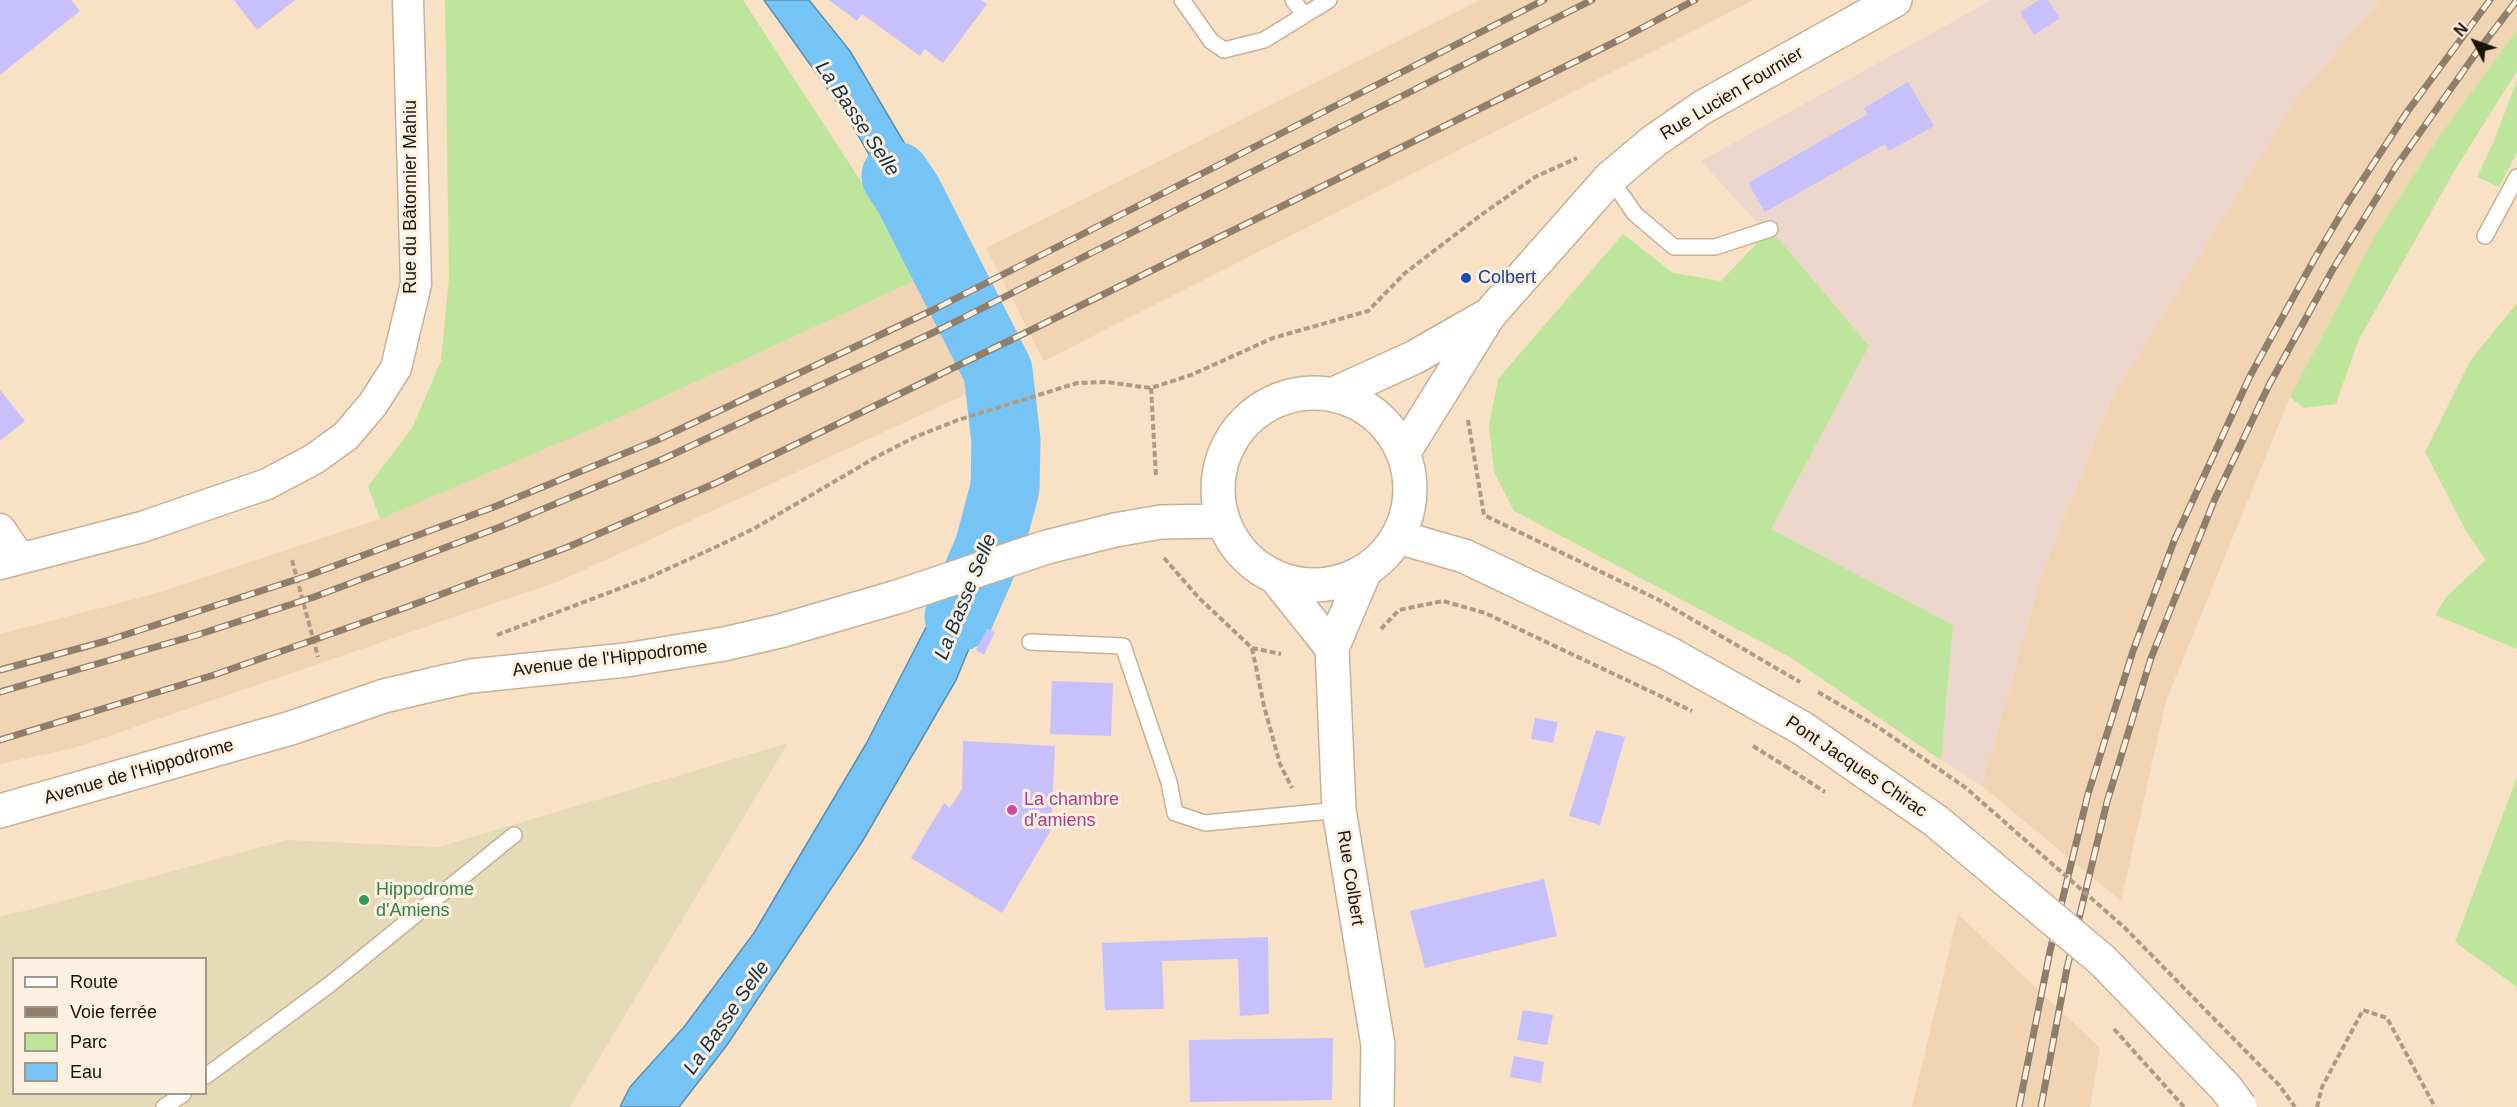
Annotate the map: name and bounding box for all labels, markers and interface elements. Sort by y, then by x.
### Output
north arrow [2445,12,2505,72]
text: N [2451,20,2471,40]
street label: Rue Lucien Fournier [1657,43,1807,145]
water label: La Basse Selle [810,57,904,181]
street label: Rue du Bâtonnier Mahiu [400,100,422,294]
place label: Colbert [1478,267,1536,289]
marker: Colbert [1459,271,1473,285]
water label: La Basse Selle [930,531,1002,663]
street label: Avenue de l'Hippodrome [511,636,709,682]
street label: Pont Jacques Chirac [1781,712,1931,822]
street label: Avenue de l'Hippodrome [42,735,236,809]
place label: La chambre d'amiens [1024,789,1119,832]
marker: La chambre d'amiens [1005,803,1019,817]
street label: Rue Colbert [1332,829,1368,927]
place label: Hippodrome d'Amiens [376,879,474,922]
marker: Hippodrome d'Amiens [357,893,371,907]
water label: La Basse Selle [679,956,775,1080]
legend [12,957,207,1095]
text: Route [70,972,118,992]
text: Voie ferrée [70,1002,157,1022]
text: Parc [70,1032,107,1052]
text: Eau [70,1062,102,1082]

